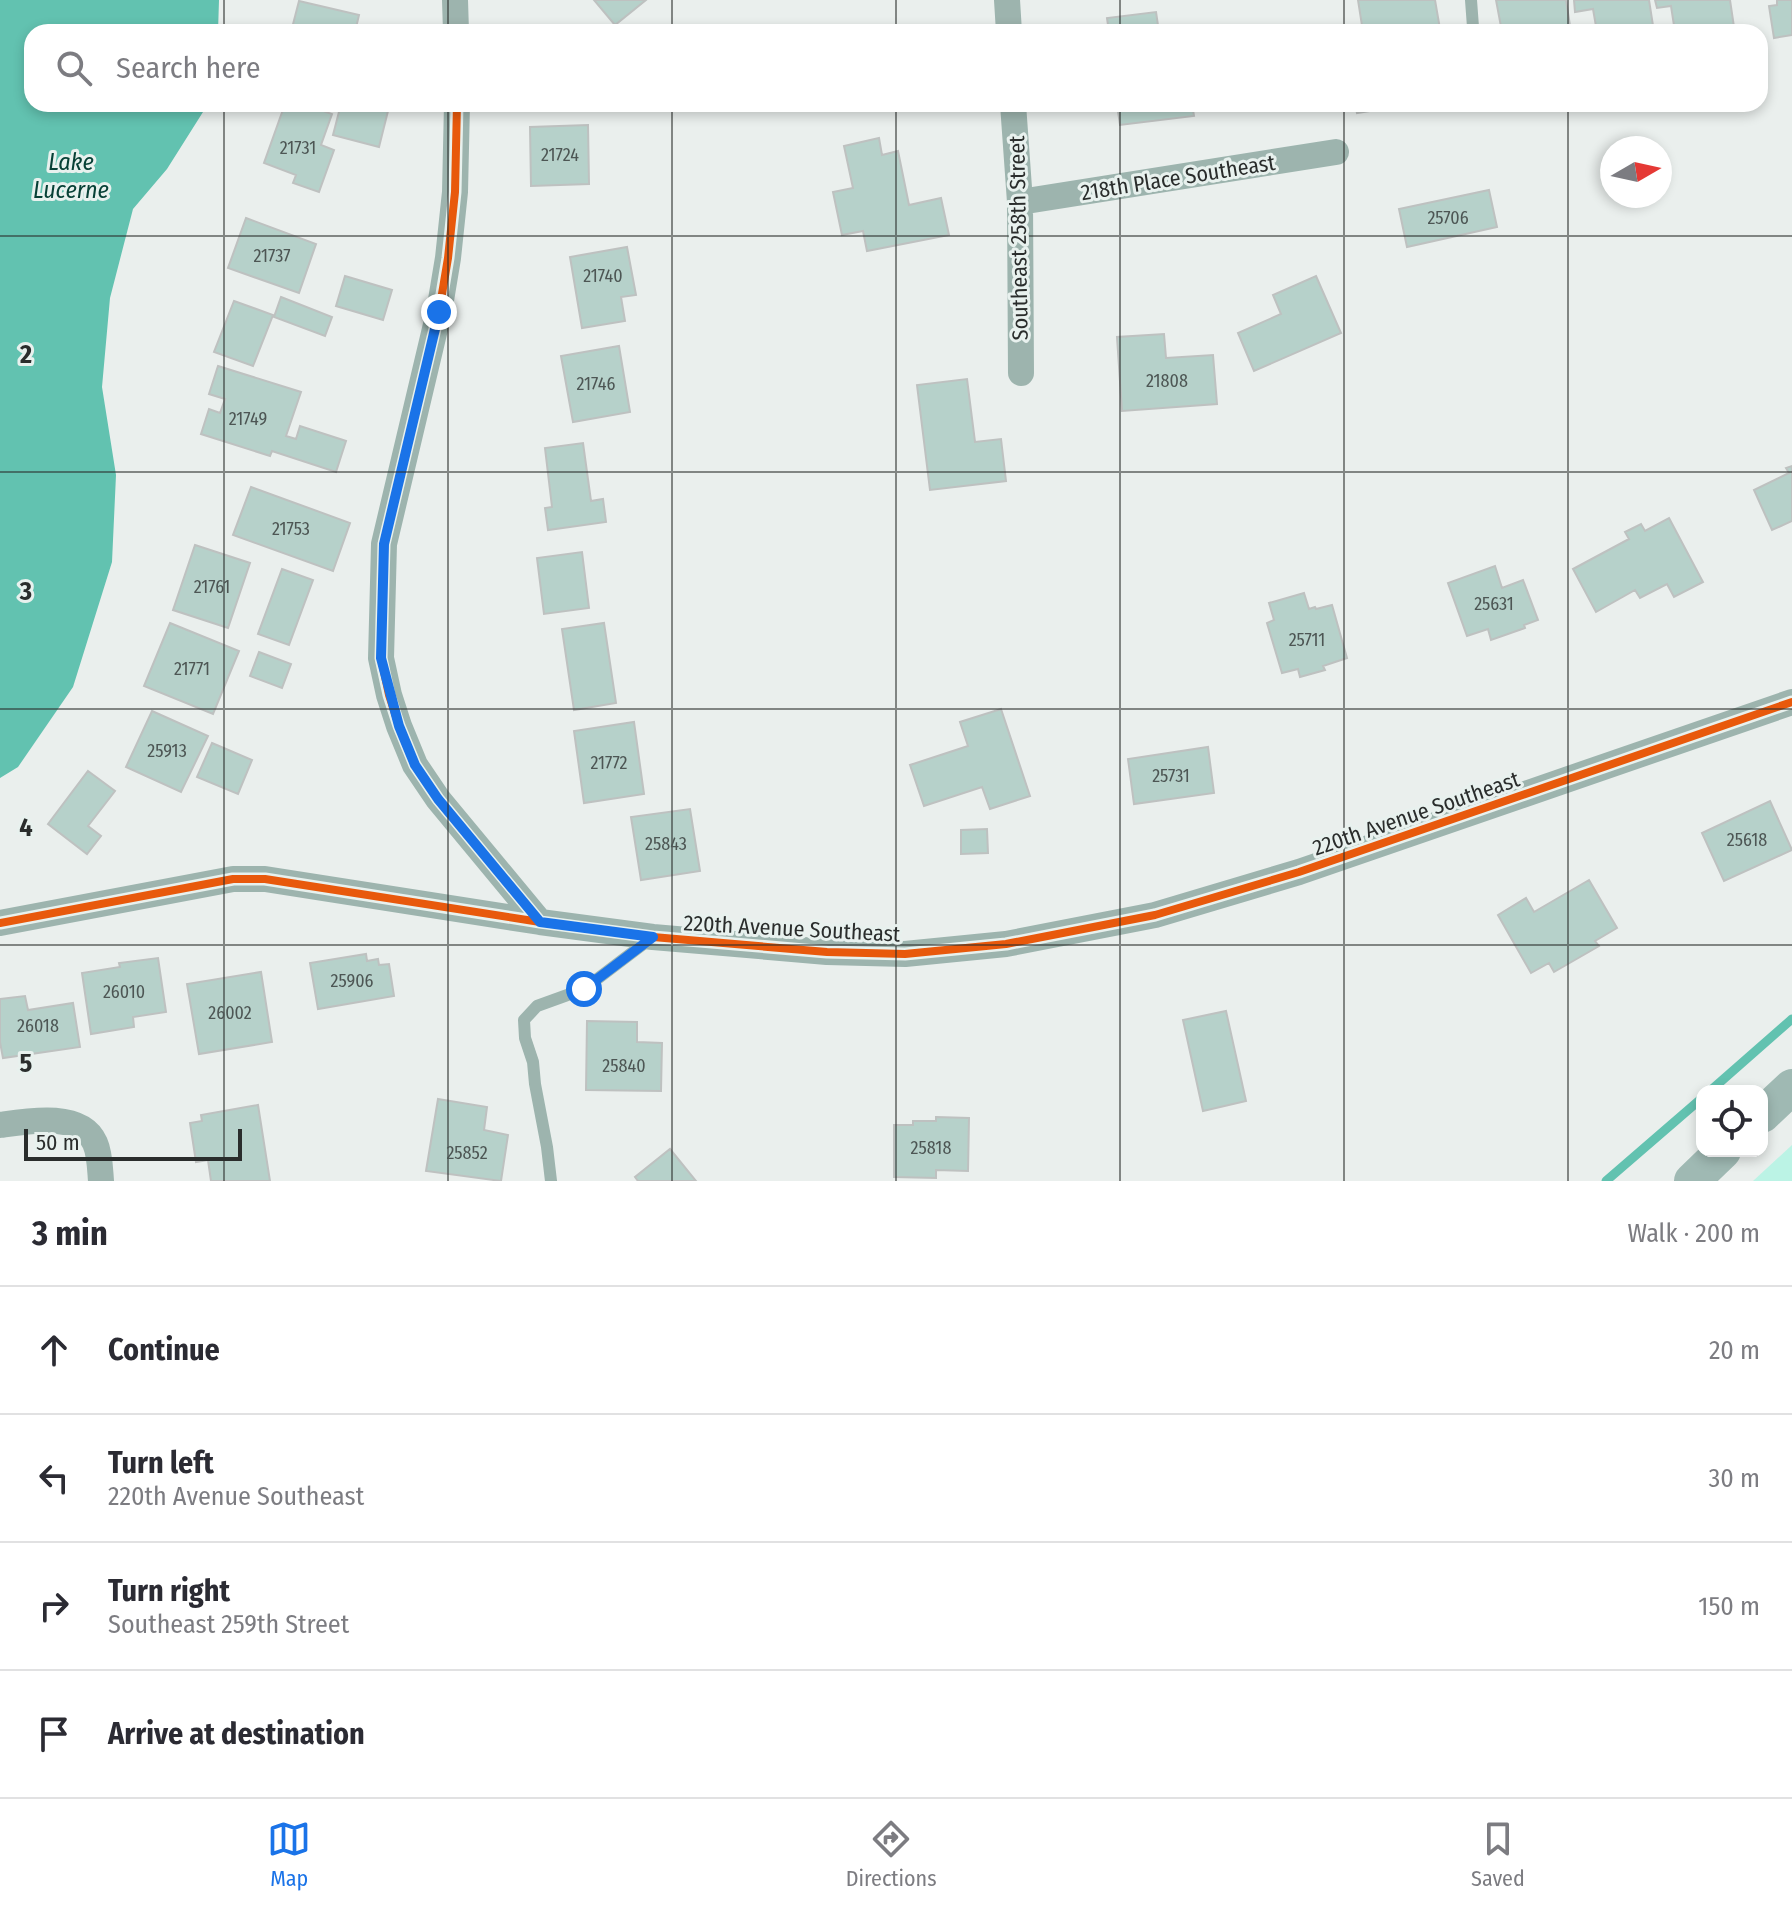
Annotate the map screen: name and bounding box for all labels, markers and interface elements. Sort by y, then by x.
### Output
search box [24,24,1768,112]
icon: search [52,46,96,90]
text: Search here [116,50,261,86]
street label: Southeast 258th Street [1003,135,1034,341]
north arrow [1600,136,1672,208]
house number: 21731 [280,137,316,159]
house number: 21724 [541,144,579,166]
water label: Lake Lucerne [33,148,109,204]
street label: 218th Place Southeast [1079,149,1278,206]
house number: 25706 [1427,207,1469,229]
house number: 21737 [253,245,291,267]
house number: 21740 [583,265,623,287]
route end [421,294,457,330]
text: 2 [19,339,32,370]
house number: 21808 [1146,370,1188,392]
house number: 21746 [577,373,616,395]
house number: 21749 [229,408,267,430]
house number: 21753 [272,518,310,540]
text: 3 [19,576,32,607]
house number: 21761 [194,576,230,598]
house number: 25631 [1474,593,1514,615]
house number: 25711 [1289,629,1325,651]
house number: 21771 [174,658,210,680]
house number: 25913 [147,740,187,762]
house number: 21772 [591,752,628,774]
house number: 25731 [1152,765,1190,787]
street label: 220th Avenue Southeast [1309,765,1524,862]
text: 4 [19,812,33,843]
house number: 25618 [1727,829,1767,851]
house number: 25843 [645,833,687,855]
street label: 220th Avenue Southeast [683,909,902,948]
house number: 25906 [331,970,374,992]
route start [566,971,602,1007]
house number: 26010 [103,981,145,1003]
house number: 26002 [208,1002,252,1024]
house number: 26018 [17,1015,59,1037]
text: 5 [20,1048,33,1079]
house number: 25840 [602,1055,646,1077]
map controls [1696,1085,1768,1157]
button: locate [1696,1085,1768,1157]
scale bar [24,1125,242,1161]
text: 50 m [36,1129,80,1156]
house number: 25818 [911,1137,951,1159]
house number: 25852 [446,1142,488,1164]
text: 3 min [32,1213,108,1254]
text: Walk · 200 m [1627,1218,1760,1249]
icon: ahead [32,1328,76,1372]
text: Continue [108,1332,220,1368]
text: 20 m [1709,1335,1760,1366]
text: Turn left [108,1445,214,1481]
icon: left [32,1456,76,1500]
text: 30 m [1709,1463,1760,1494]
text: 220th Avenue Southeast [108,1481,364,1512]
text: Turn right [108,1573,230,1609]
icon: right [32,1584,76,1628]
text: 150 m [1698,1591,1760,1622]
text: Southeast 259th Street [108,1609,349,1640]
icon: arrive [32,1712,76,1756]
text: Arrive at destination [108,1716,365,1752]
tab: Map [267,1817,311,1892]
tab: Directions [846,1817,937,1892]
tab: Saved [1471,1817,1525,1892]

